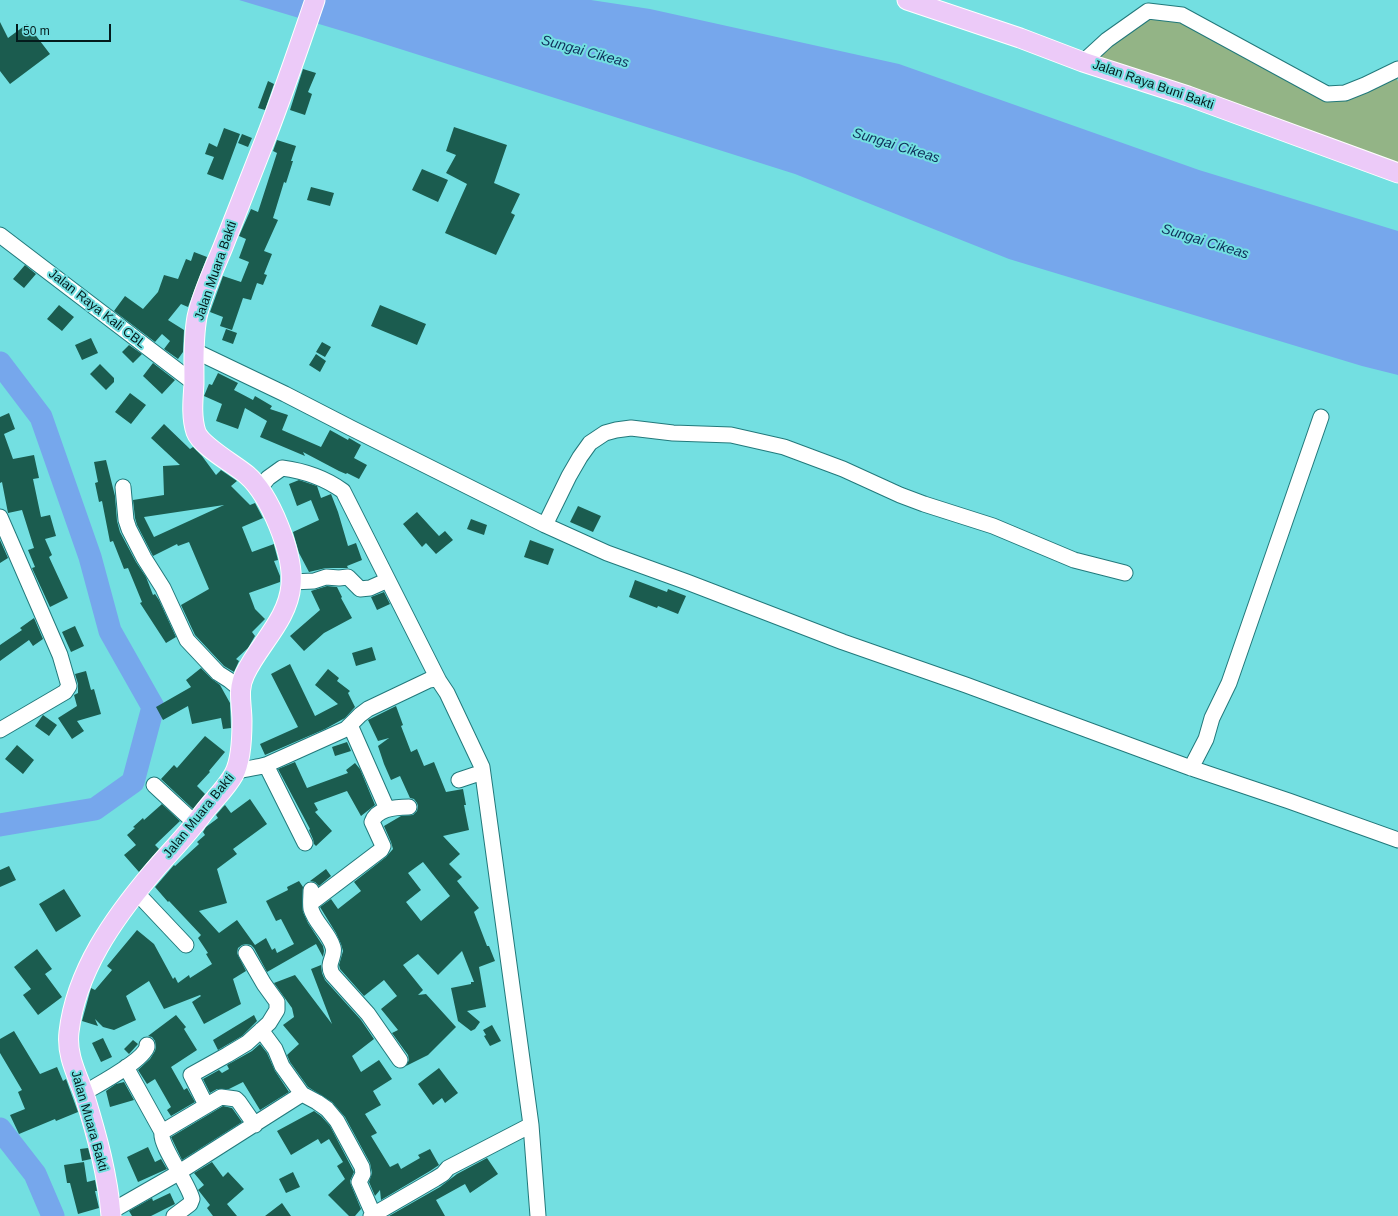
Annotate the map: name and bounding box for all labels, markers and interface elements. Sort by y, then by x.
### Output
scale bar [18,16,113,42]
text: 50 m [23,24,50,38]
water label: Sungai Cikeas [539,32,631,72]
street label: Jalan Raya Buni Bakti [1090,57,1216,113]
water label: Sungai Cikeas [850,125,942,167]
street label: Jalan Muara Bakti [192,219,240,323]
water label: Sungai Cikeas [1159,221,1251,263]
street label: Jalan Raya Kali CBL [45,266,149,352]
street label: Jalan Muara Bakti [160,771,238,861]
street label: Jalan Muara Bakti [67,1069,111,1173]

